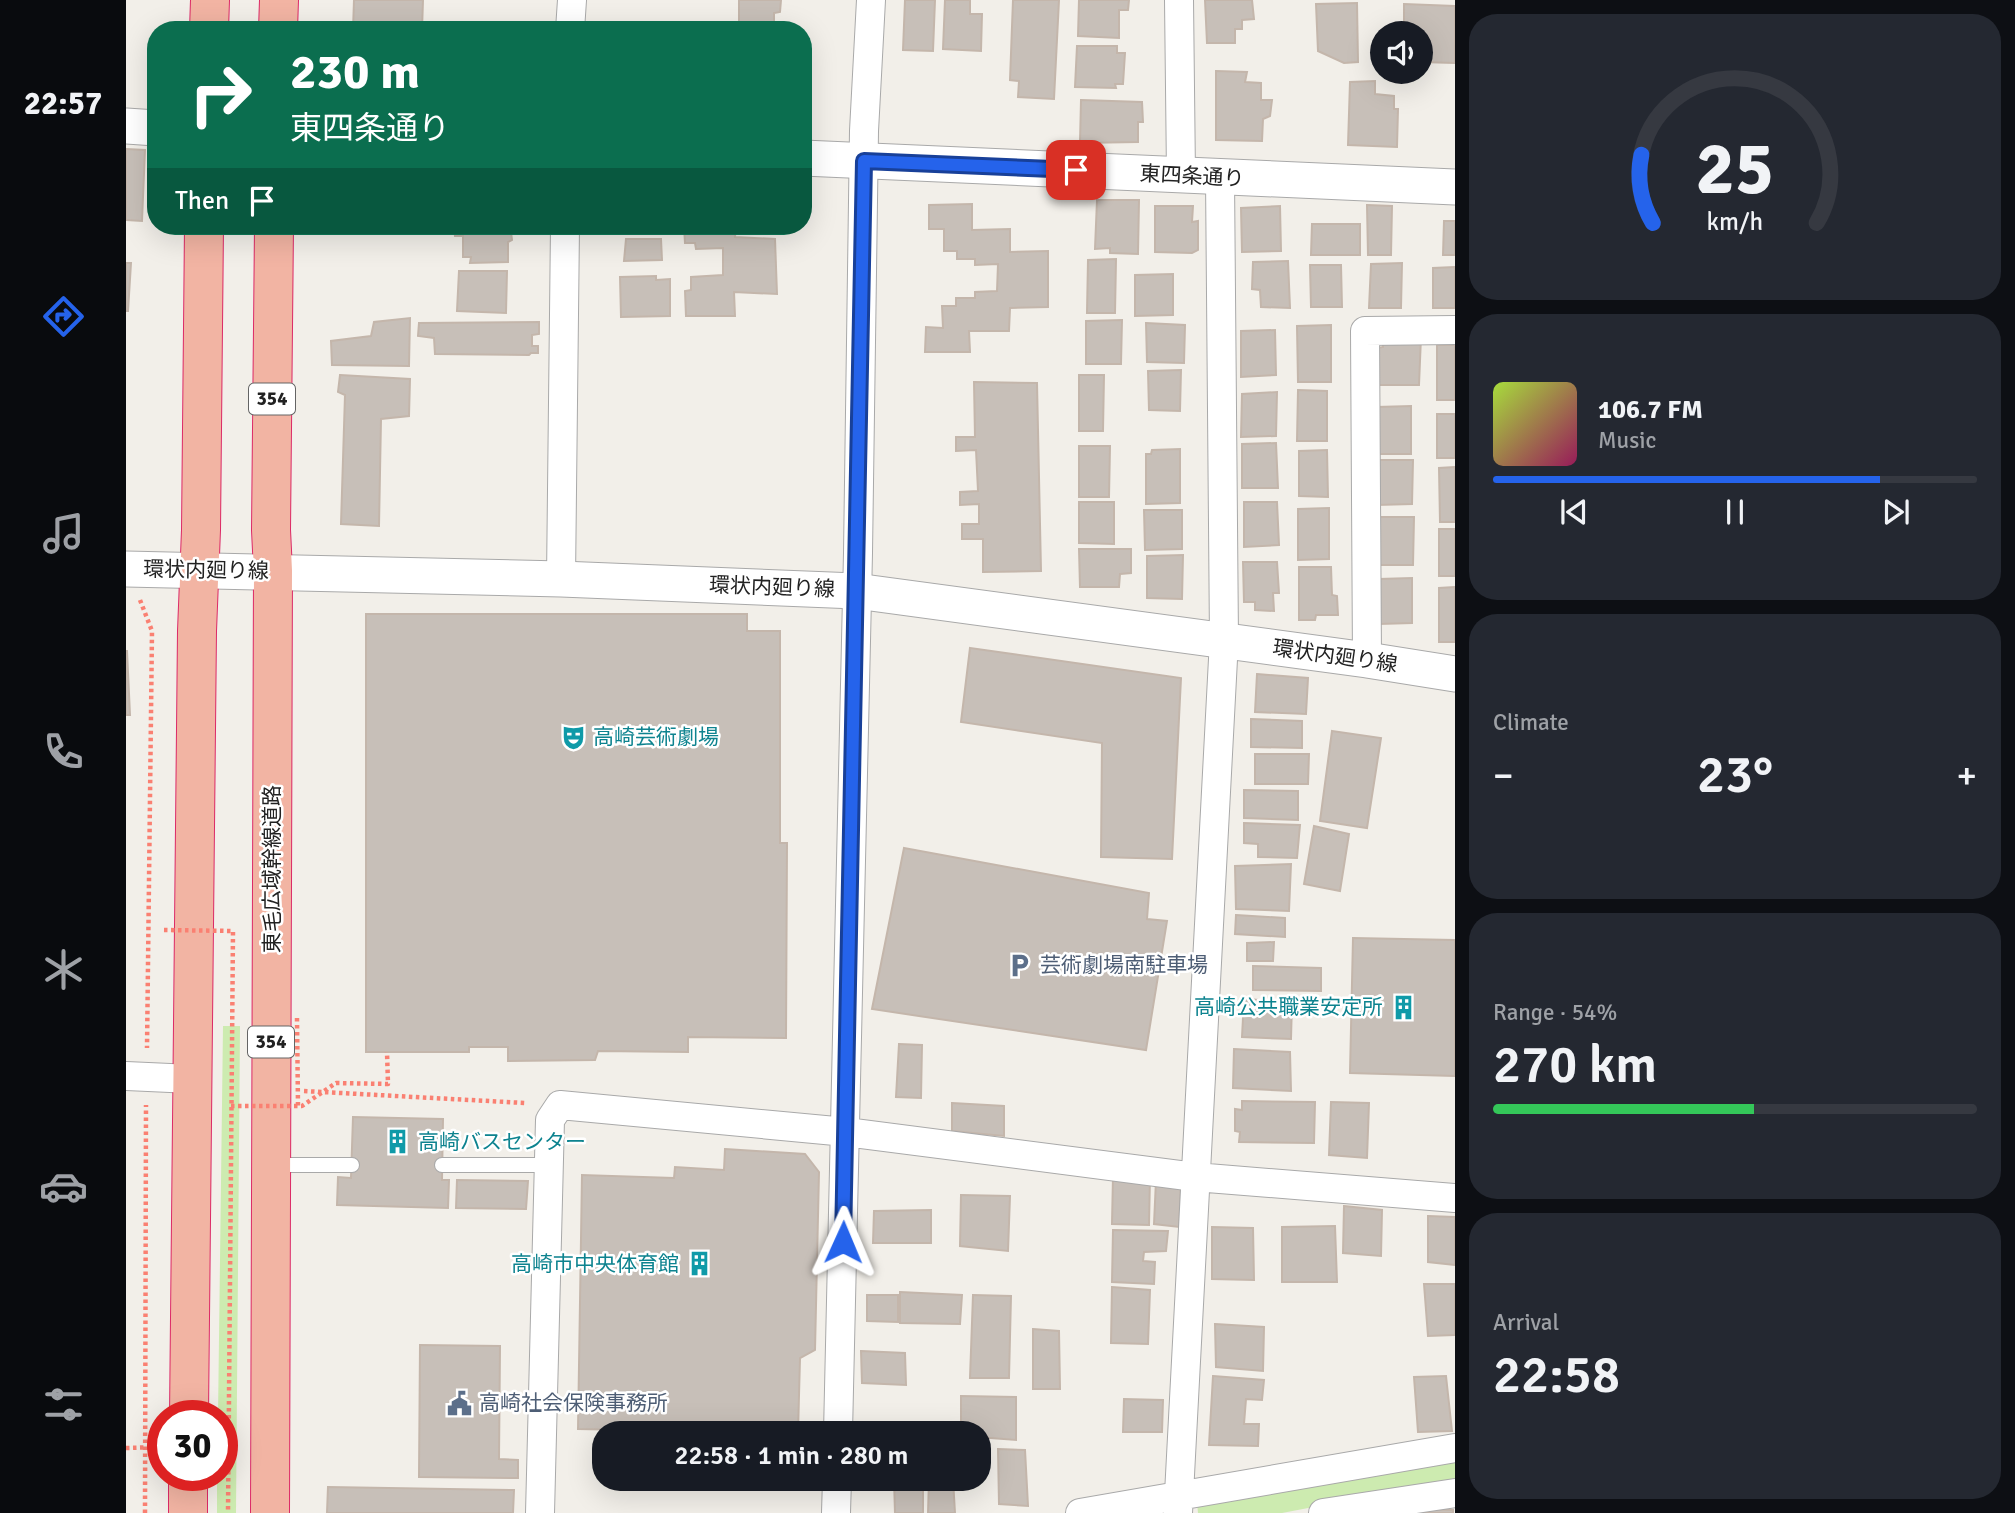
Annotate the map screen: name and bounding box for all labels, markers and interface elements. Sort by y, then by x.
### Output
map controls [1370,21,1433,84]
button: sound [1370,21,1433,84]
text: 230 m [290,42,420,102]
icon: right [175,49,266,140]
text: 22:57 [24,84,102,123]
text: 東四条通り [290,109,450,148]
text: 25 [1696,125,1774,214]
pin [1046,140,1106,200]
icon: arrive [1057,151,1095,189]
street label: 東四条通り [1139,160,1245,192]
icon: arrive [243,182,281,220]
text: Then [175,185,229,217]
text: km/h [1707,206,1763,237]
icon: directions [39,292,88,341]
road number: 354 [249,384,295,414]
text: 106.7 FM [1598,394,1703,426]
text: Music [1598,426,1656,455]
icon: previous [1555,493,1593,531]
icon: pause [1716,493,1754,531]
icon: next [1877,493,1915,531]
icon: music [39,509,88,558]
street label: 環状内廻り線 [143,556,269,584]
street label: 環状内廻り線 [709,572,835,602]
street label: 環状内廻り線 [1271,634,1399,678]
text: Climate [1493,708,1569,737]
theatre icon: 高崎芸術劇場 [559,723,587,751]
place label: 高崎芸術劇場 [593,724,719,750]
icon: phone [39,727,88,776]
text: 23° [1697,743,1773,807]
text: − [1493,752,1514,799]
text: + [1956,752,1977,799]
street label: 東毛広域幹線道路 [259,785,285,953]
icon: climate [39,945,88,994]
parking icon: 芸術劇場南駐車場 [1006,951,1034,979]
place label: 芸術劇場南駐車場 [1040,952,1208,978]
building icon: 高崎公共職業安定所 [1389,993,1417,1021]
place label: 高崎公共職業安定所 [1194,994,1383,1020]
text: Range · 54% [1493,998,1617,1027]
road number: 354 [248,1026,294,1058]
text: 270 km [1493,1033,1657,1097]
building icon: 高崎バスセンター [384,1128,412,1156]
place label: 高崎バスセンター [418,1129,586,1155]
icon: car [39,1162,88,1211]
position arrow [806,1205,880,1279]
building icon: 高崎市中央体育館 [685,1250,713,1278]
place label: 高崎市中央体育館 [511,1251,679,1277]
text: Arrival [1493,1308,1559,1337]
text: 22:58 [1493,1343,1620,1407]
icon: filters [39,1380,88,1429]
public building icon: 高崎社会保険事務所 [445,1389,473,1417]
place label: 高崎社会保険事務所 [479,1390,668,1416]
speed limit sign: 30 [147,1400,238,1491]
text: 22:58 · 1 min · 280 m [675,1440,908,1472]

